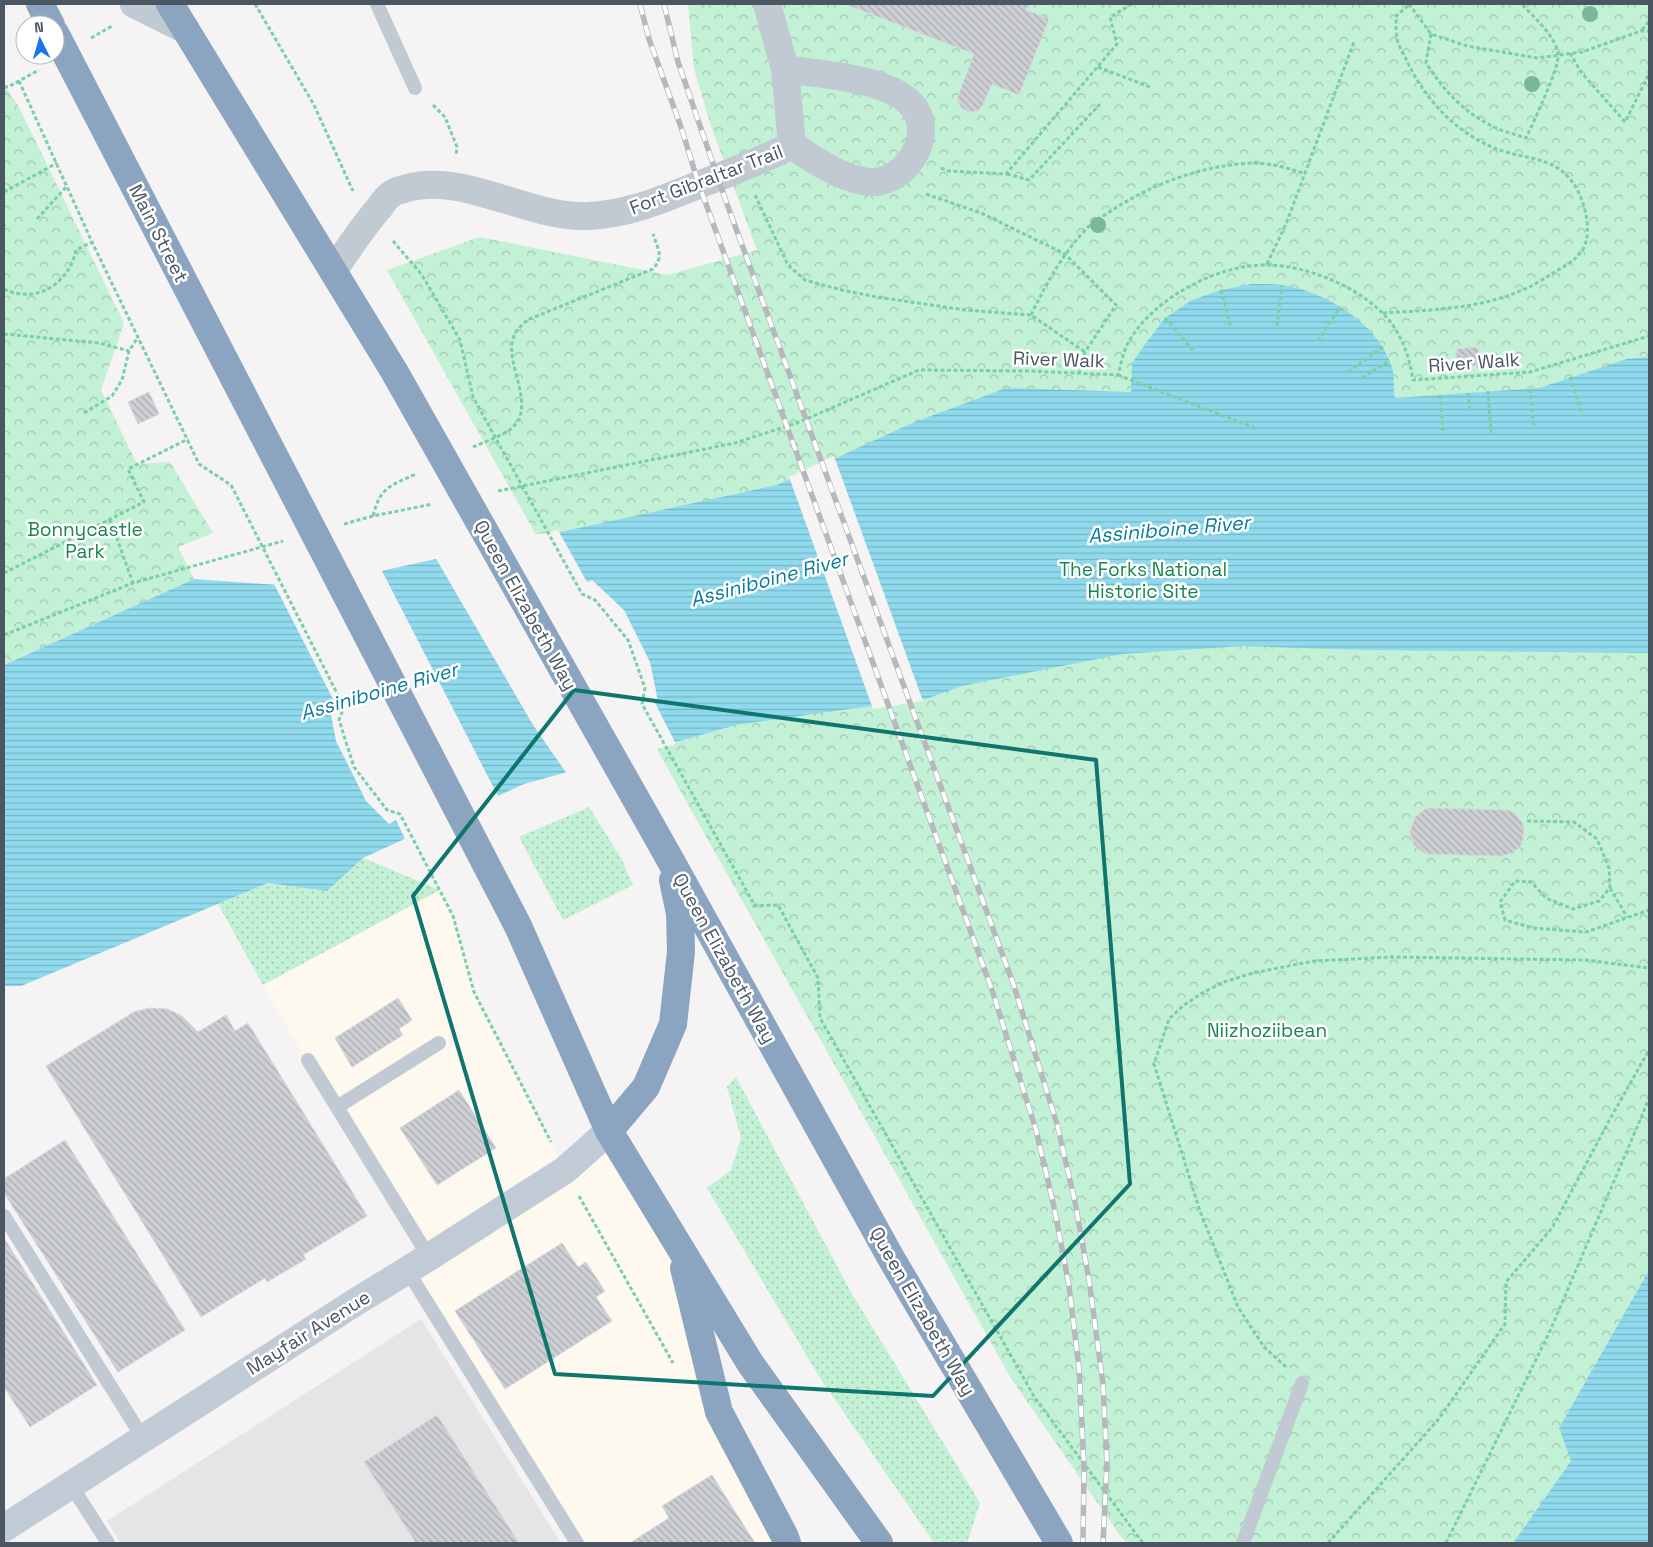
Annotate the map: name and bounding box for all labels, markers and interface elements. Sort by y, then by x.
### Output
north arrow [15,15,65,65]
text: N [33,18,44,36]
street label: Fort Gibraltar Trail [626,139,787,220]
street label: Main Street [123,180,194,286]
street label: River Walk [1013,345,1105,374]
street label: River Walk [1427,347,1521,378]
water label: Assiniboine River [1087,509,1253,549]
street label: Queen Elizabeth Way [468,516,583,695]
park label: Bonnycastle Park [27,517,143,564]
water label: Assiniboine River [687,545,853,613]
park label: The Forks National Historic Site [1059,557,1227,604]
water label: Assiniboine River [297,655,463,726]
street label: Queen Elizabeth Way [667,869,782,1048]
park label: Niizhoziibean [1207,1018,1327,1043]
street label: Queen Elizabeth Way [864,1222,981,1400]
street label: Mayfair Avenue [242,1284,375,1381]

